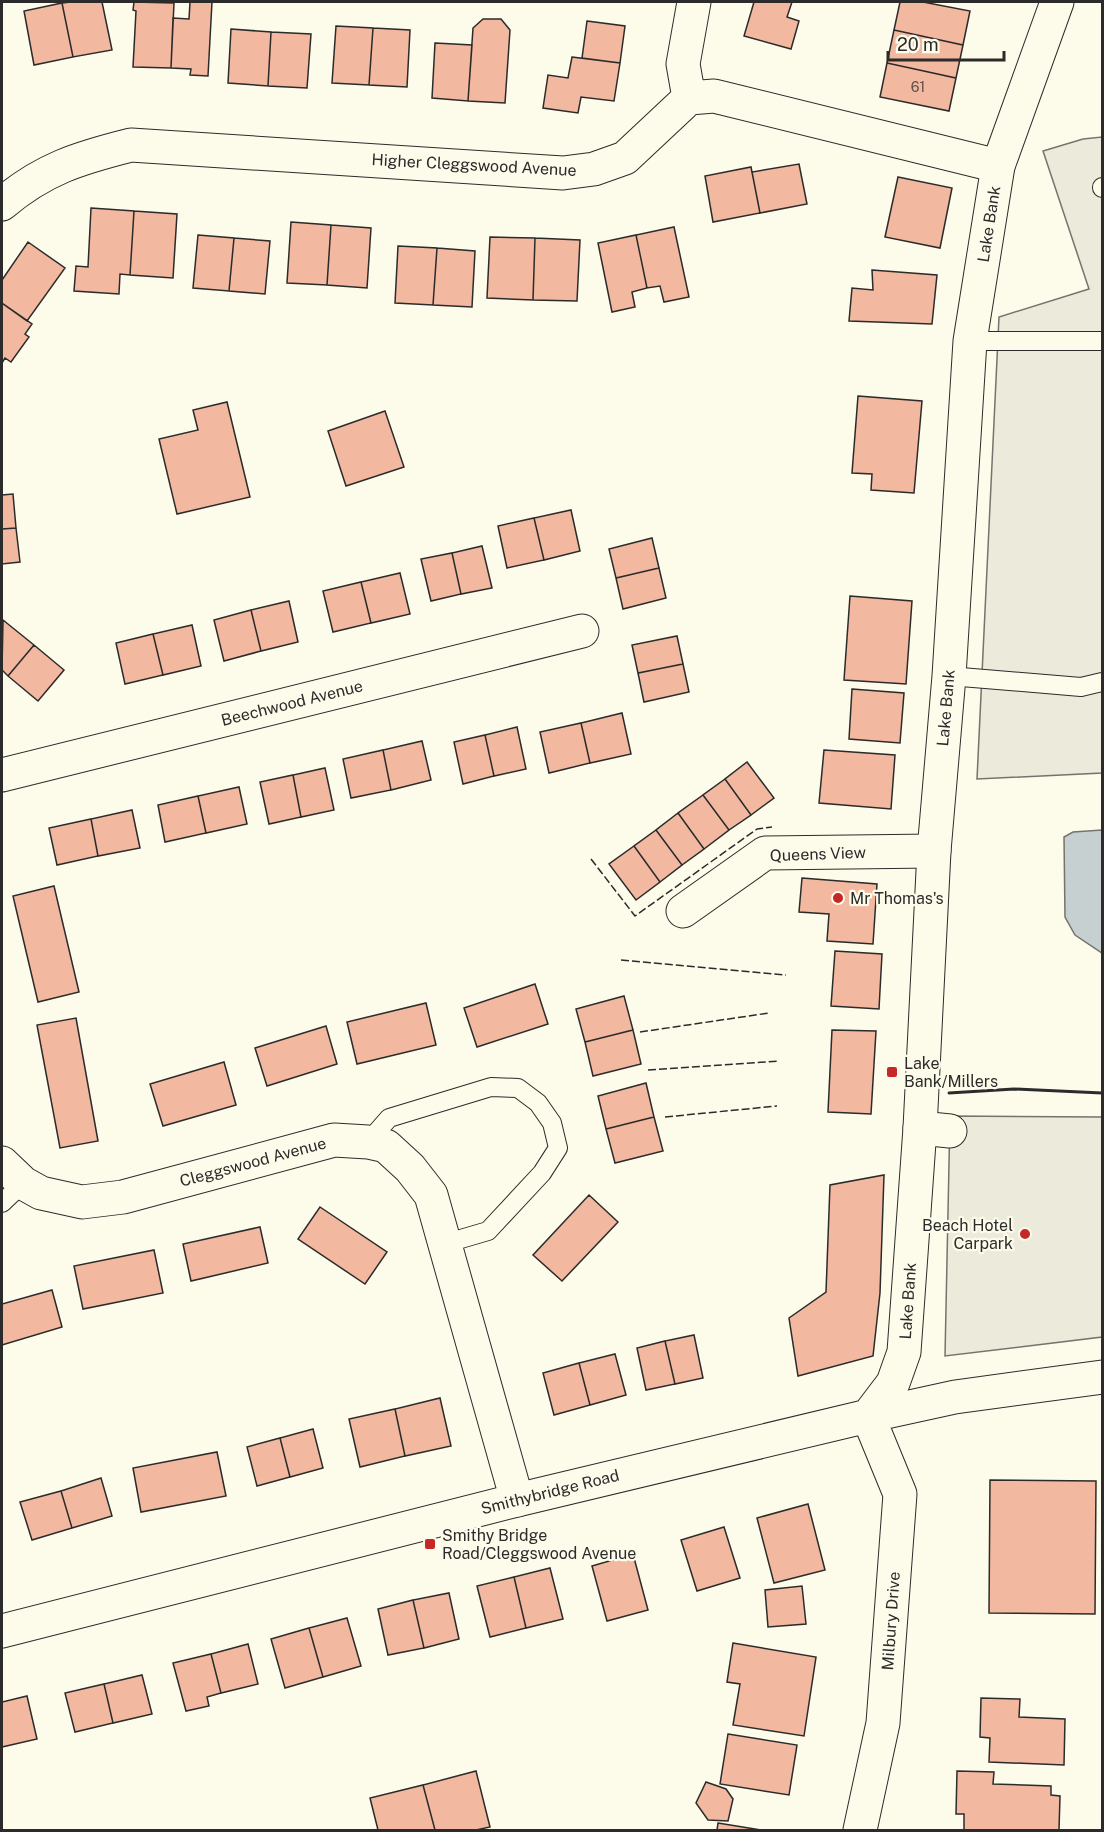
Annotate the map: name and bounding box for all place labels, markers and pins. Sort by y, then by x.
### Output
place label: Mr Thomas's [850,889,944,908]
marker: Mr Thomas's [831,891,845,905]
place label: Lake Bank/Millers [904,1054,998,1091]
marker: Lake Bank/Millers [885,1065,899,1079]
place label: Beach Hotel Carpark [922,1216,1013,1253]
marker: Beach Hotel Carpark [1018,1227,1032,1241]
place label: Smithy Bridge Road/Cleggswood Avenue [442,1526,636,1563]
marker: Smithy Bridge Road/Cleggswood Avenue [423,1537,437,1551]

